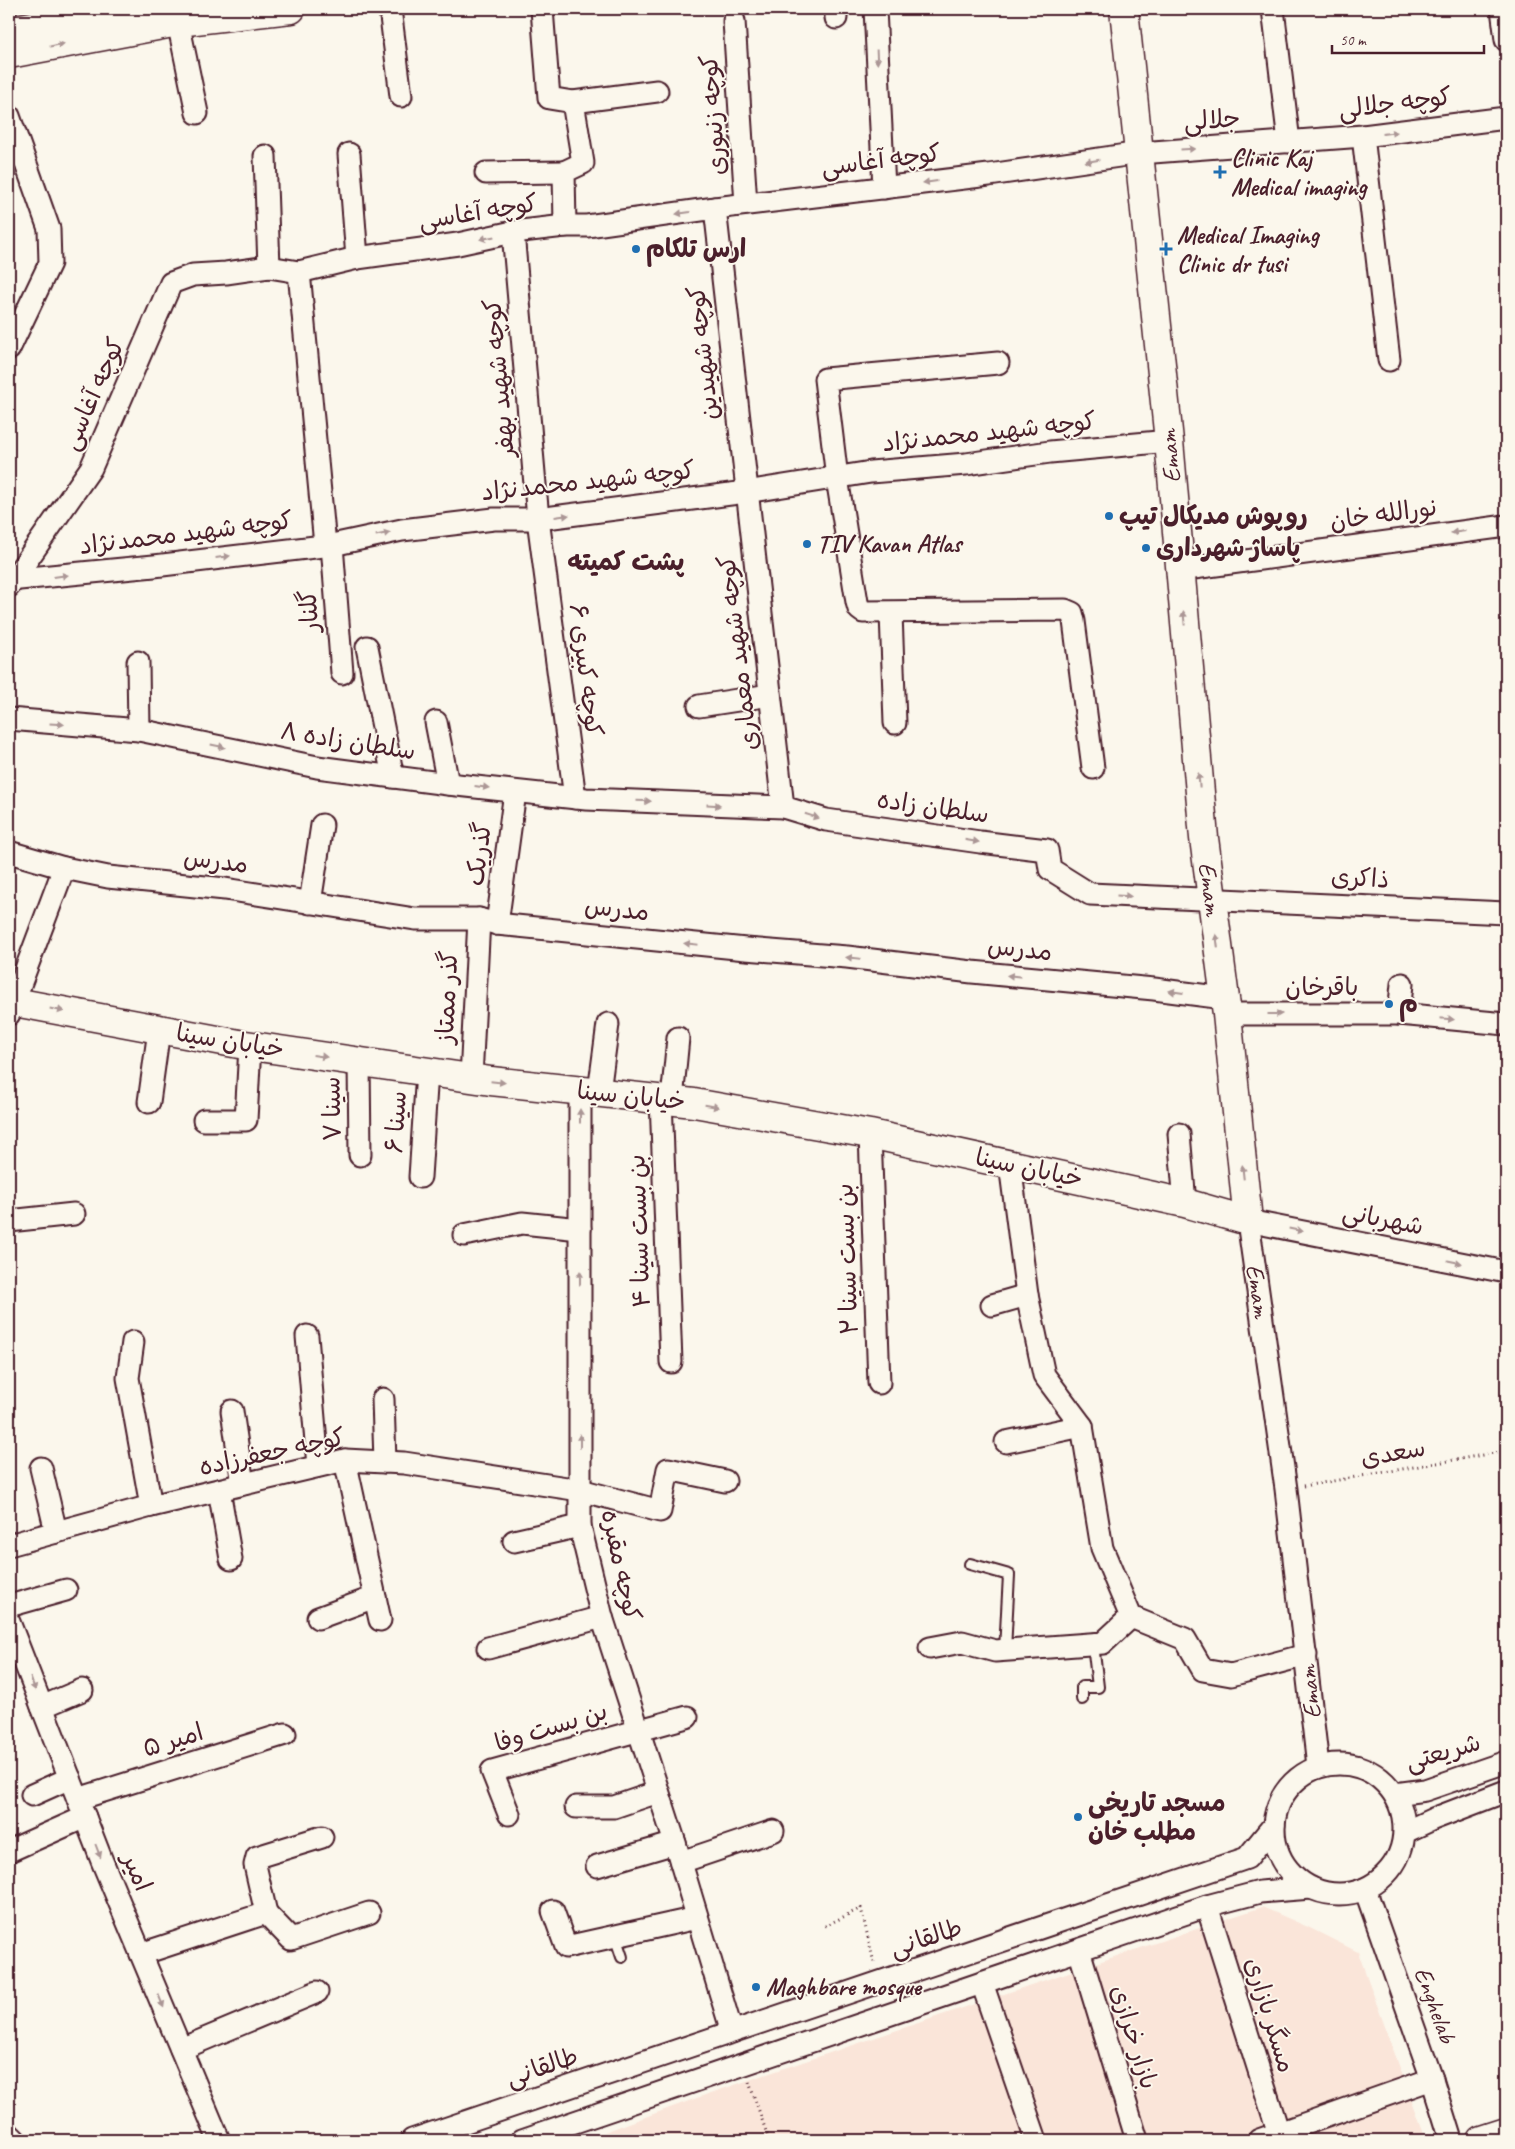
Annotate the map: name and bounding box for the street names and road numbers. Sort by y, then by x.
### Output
street label: کوچه زنبوری [693,54,733,176]
street label: کوچه جلالی [1337,80,1453,126]
street label: جلالی [1183,102,1241,138]
street label: کوچه آغاسی [819,137,943,183]
street label: کوچه آغاسی [416,187,540,237]
street label: کوچه شهیدین [680,284,726,422]
street label: کوچه شهید بهفر [476,297,522,460]
street label: کوچه آغاسی [54,333,132,455]
street label: کوچه شهید محمدنژاد [881,405,1097,459]
street label: Emam [1152,426,1188,484]
street label: کوچه شهید محمدنژاد [480,454,696,508]
street label: نورالله خان [1328,491,1440,537]
street label: کوچه شهید محمدنژاد [78,504,294,562]
street label: کوچه شهید معماری [710,553,766,753]
street label: گلنار [292,589,327,635]
street label: کوچه کبیری ۶ [562,602,610,738]
street label: سلطان زاده ۸ [278,715,418,767]
street label: سلطان زاده [875,783,991,831]
street label: گذریک [459,820,499,888]
street label: مدرس [182,841,250,881]
street label: ذاکری [1330,860,1390,896]
street label: Emam [1191,861,1229,919]
street label: مدرس [583,890,651,928]
street label: مدرس [986,930,1054,968]
street label: گذر ممتاز [428,950,465,1046]
street label: باقرخان [1285,971,1359,1003]
street label: خیابان سینا [174,1017,286,1065]
street label: خیابان سینا [575,1074,687,1118]
street label: سینا ۷ [315,1076,349,1142]
street label: سینا ۶ [378,1090,414,1154]
street label: خیابان سینا [972,1141,1086,1195]
street label: بن بست سینا ۴ [620,1154,658,1308]
street label: بن بست سینا ۲ [828,1183,866,1335]
street label: شهربانی [1340,1195,1426,1243]
street label: Emam [1238,1262,1278,1321]
street label: کوچه جعفرزاده [196,1421,348,1483]
street label: سعدی [1358,1432,1428,1474]
street label: کوچه مقبره [594,1506,648,1624]
street label: Emam [1291,1662,1329,1720]
street label: بن بست وفا [491,1695,611,1759]
street label: امیر ۵ [139,1716,207,1764]
street label: شریعتی [1402,1726,1484,1778]
street label: امیر [114,1846,159,1896]
street label: طالقانی [886,1911,966,1965]
street label: مسگر بازاری [1237,1954,1303,2076]
street label: Enghelab [1407,1963,1464,2049]
street label: بازار خرازی [1103,1981,1165,2093]
street label: طالقانی [502,2040,582,2094]

